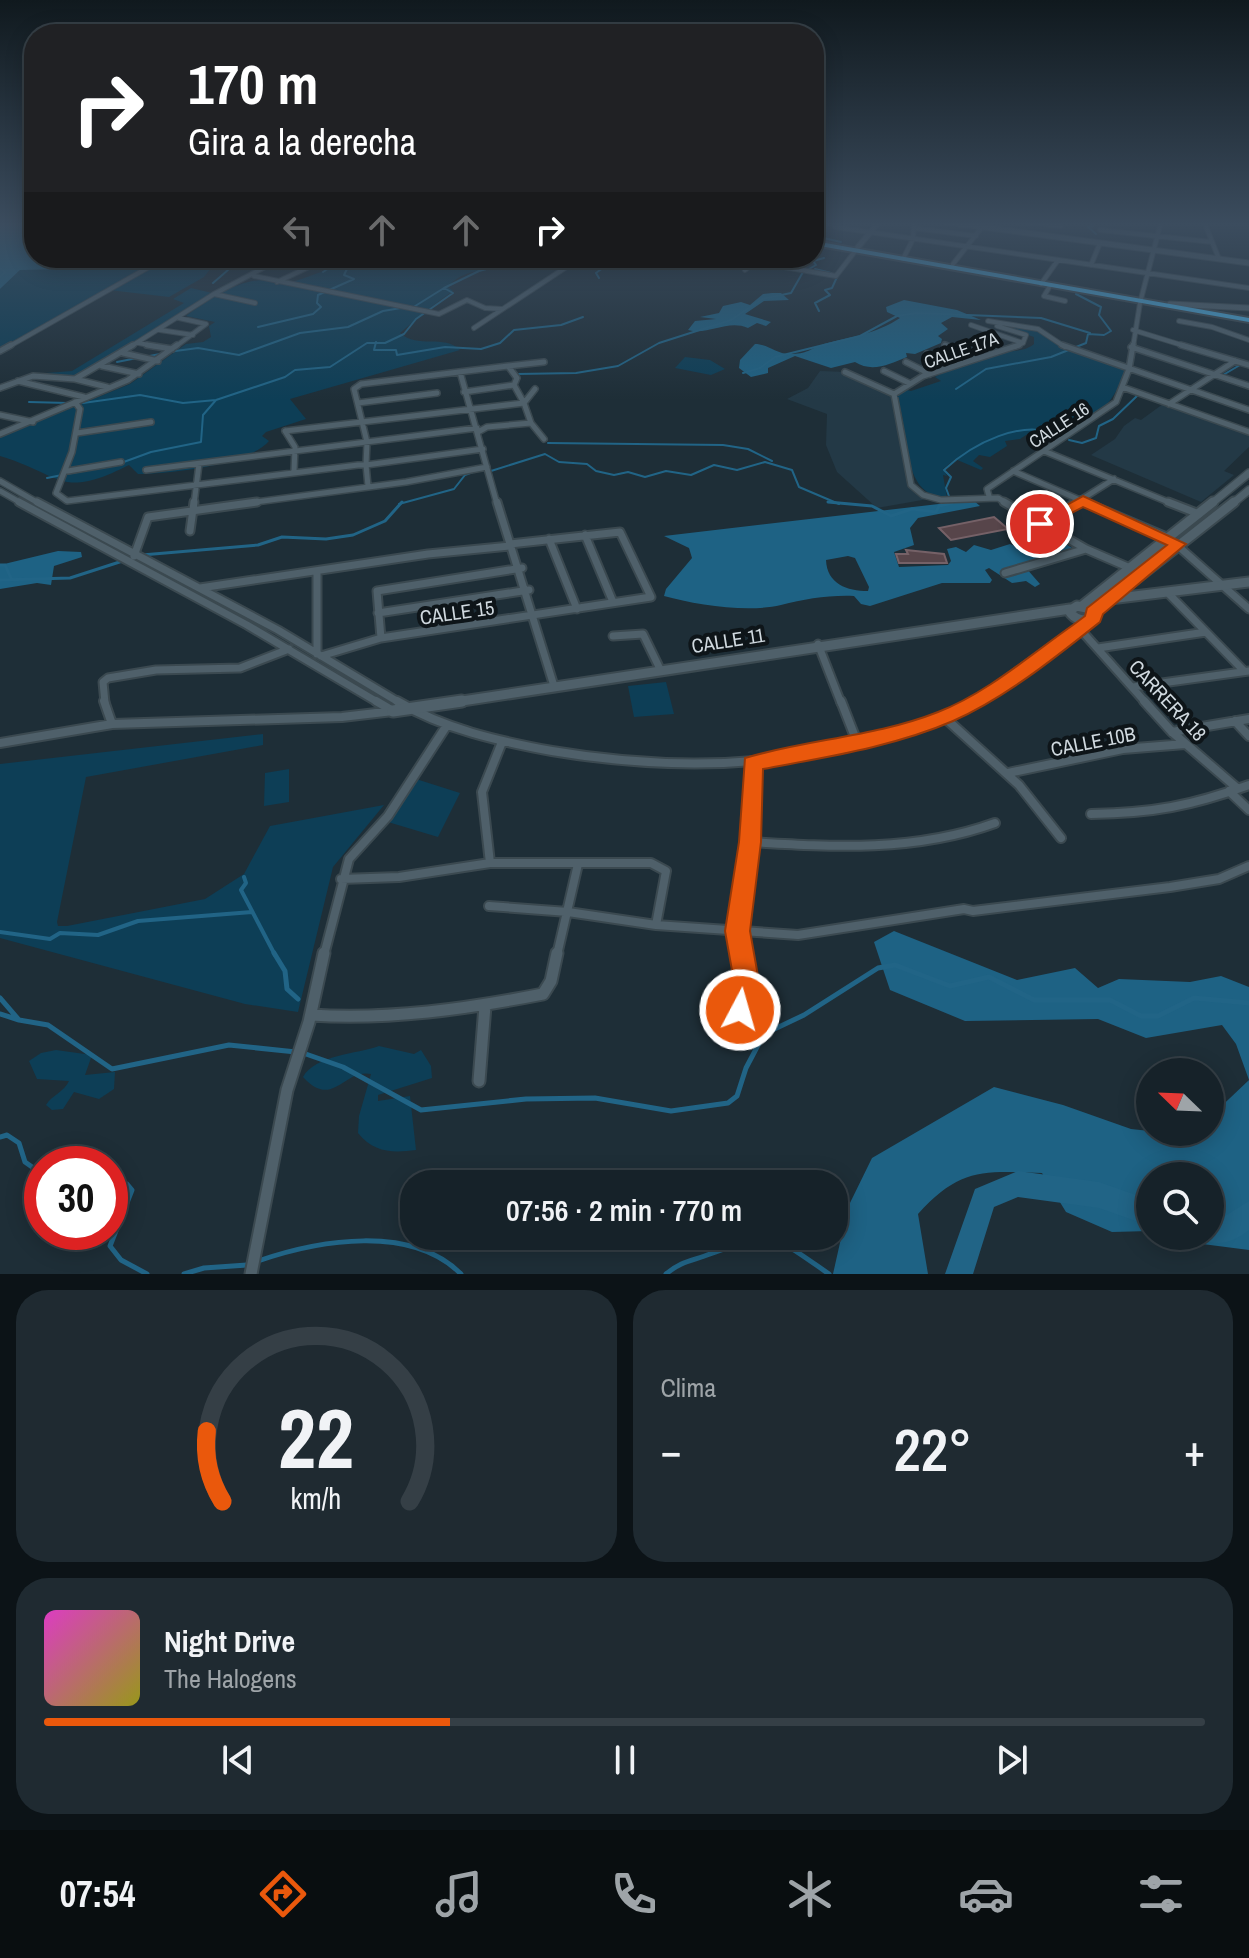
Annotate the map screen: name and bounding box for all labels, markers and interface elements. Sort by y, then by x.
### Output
text: 170 m [188,46,318,121]
icon: right [56,56,160,160]
text: Gira a la derecha [188,118,416,166]
icon: left [276,208,320,252]
icon: ahead [360,208,404,252]
icon: ahead [444,208,488,252]
icon: right [528,208,572,252]
street label: CALLE 17A [920,326,1002,374]
street label: CALLE 16 [1024,396,1094,454]
pin [1006,490,1074,558]
icon: arrive [1018,502,1062,546]
street label: CALLE 15 [418,593,496,631]
street label: CALLE 11 [690,621,766,659]
street label: CARRERA 18 [1123,653,1213,747]
street label: CALLE 10B [1048,720,1138,762]
position arrow [698,968,782,1052]
north arrow [1136,1058,1224,1146]
map controls [1136,1058,1224,1250]
speed limit sign: 30 [24,1146,128,1250]
button: search [1136,1162,1224,1250]
text: 07:56 · 2 min · 770 m [506,1190,742,1230]
text: Clima [661,1370,716,1405]
text: 22 [278,1382,354,1494]
text: 22° [893,1409,972,1490]
text: − [661,1420,682,1480]
text: + [1184,1420,1205,1480]
text: km/h [291,1479,342,1518]
text: Night Drive [164,1621,295,1661]
text: The Halogens [164,1661,297,1696]
icon: previous [216,1738,260,1782]
icon: pause [603,1738,647,1782]
icon: next [990,1738,1034,1782]
icon: directions [255,1866,311,1922]
icon: music [431,1866,487,1922]
icon: phone [606,1866,662,1922]
icon: climate [782,1866,838,1922]
icon: car [958,1866,1014,1922]
icon: filters [1133,1866,1189,1922]
text: 07:54 [60,1870,135,1918]

